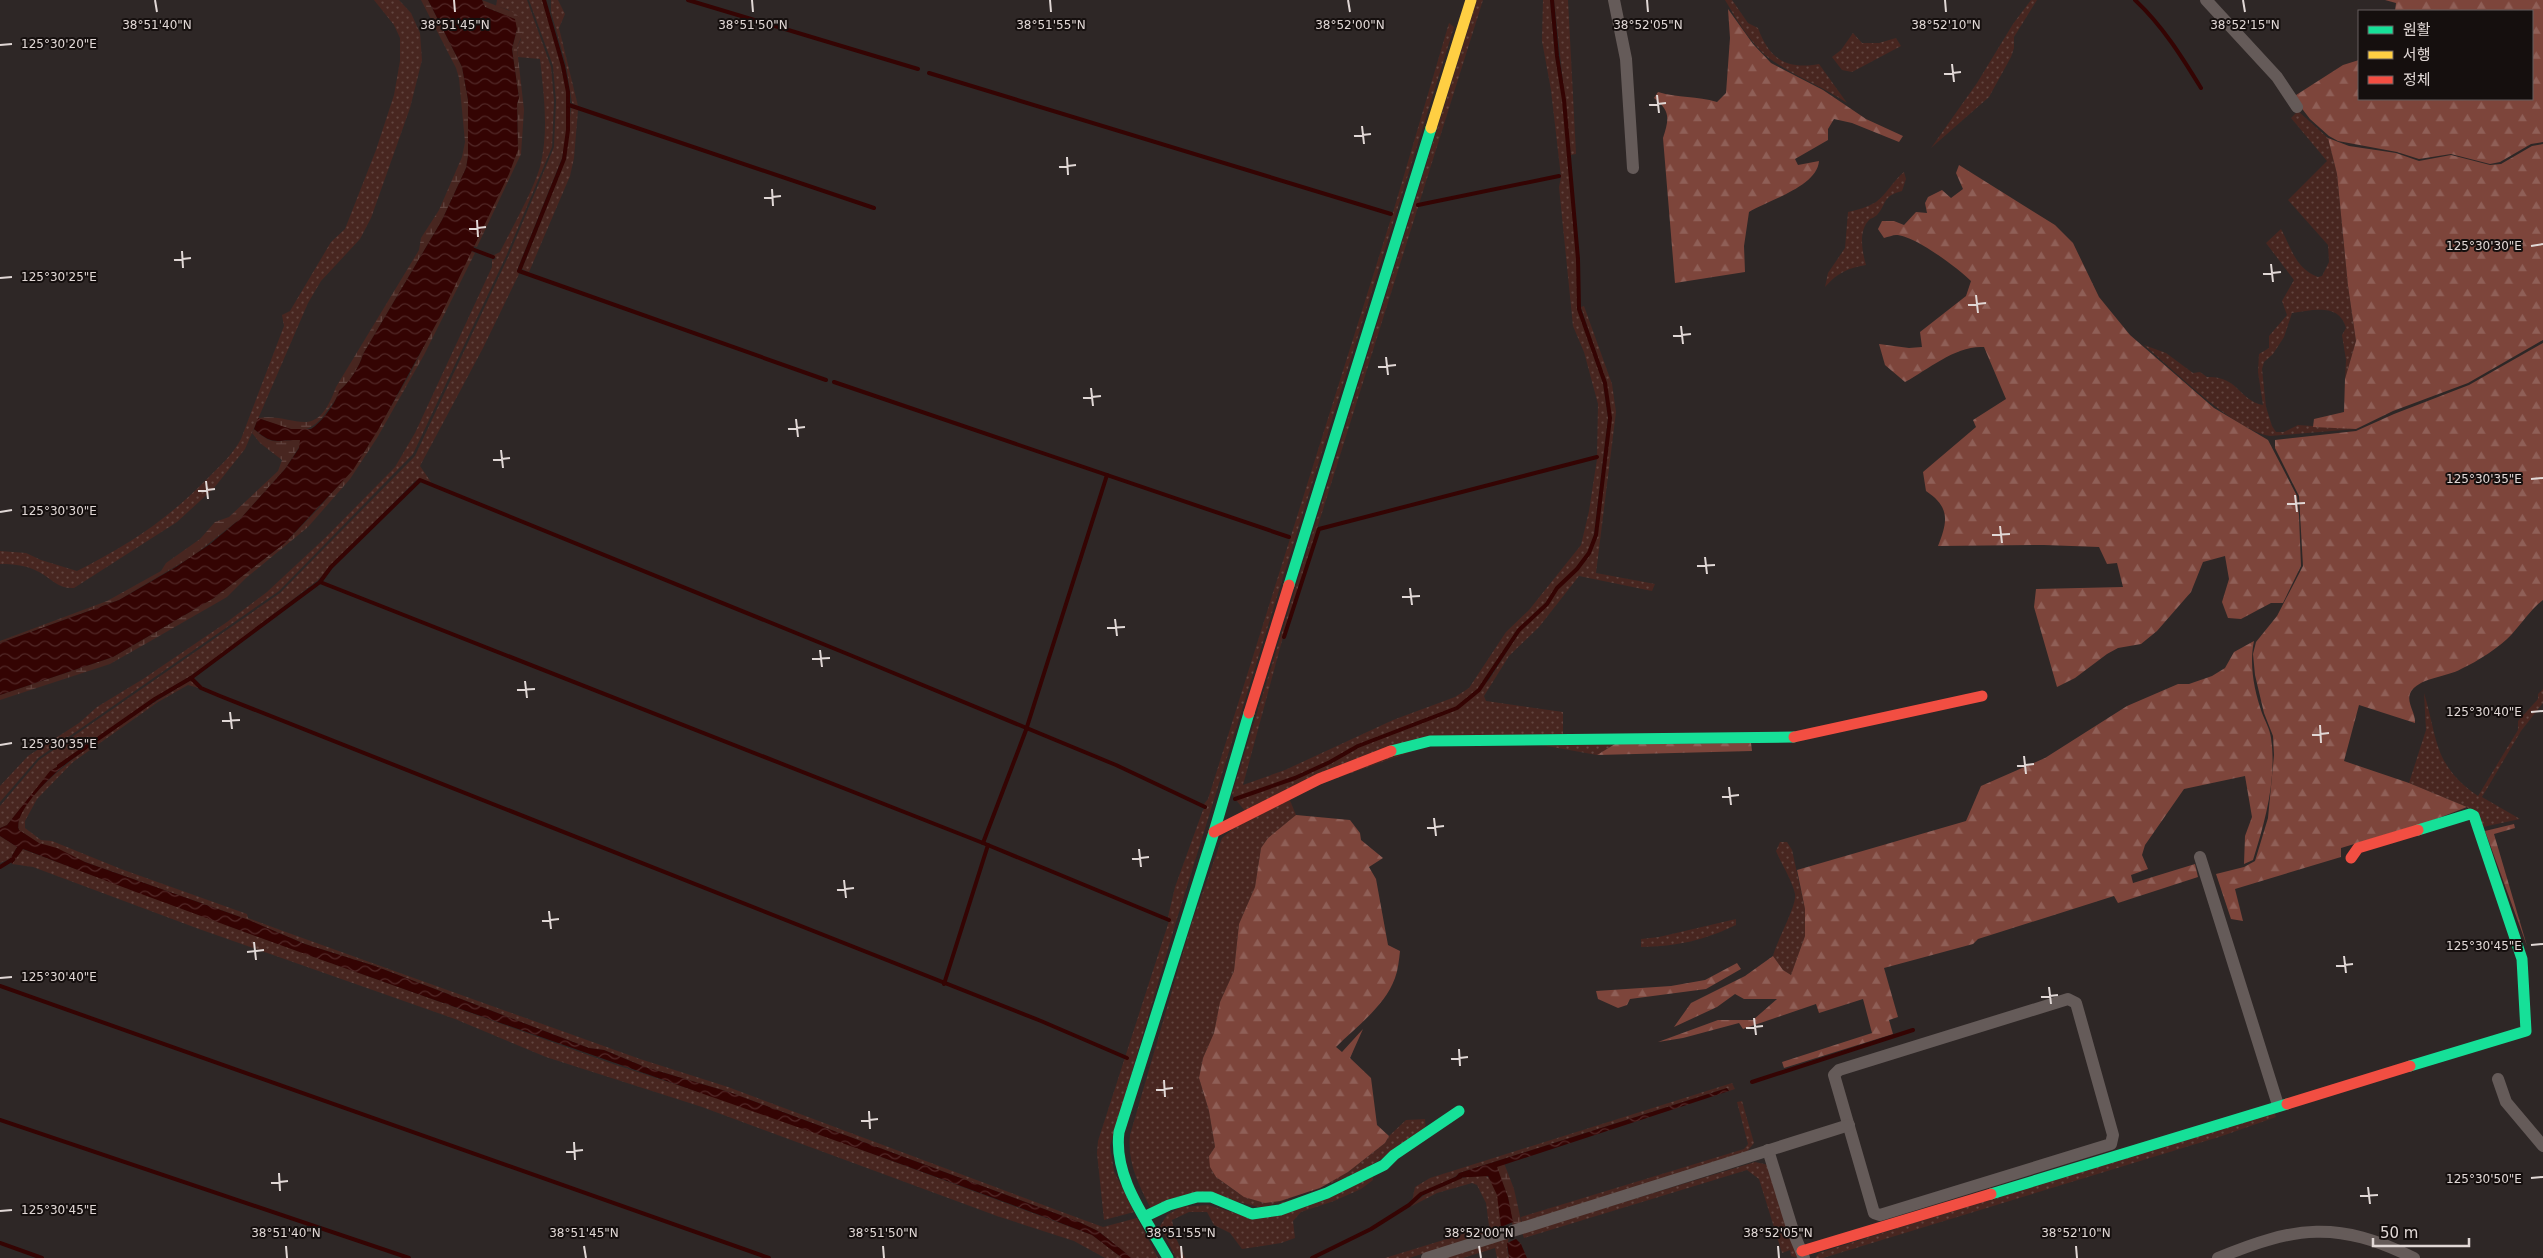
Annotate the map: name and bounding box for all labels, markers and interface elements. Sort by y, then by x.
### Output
legend [2358,10,2533,100]
text: 38°51'40"N [122,18,192,32]
text: 38°51'45"N [420,18,490,32]
text: 38°51'50"N [718,18,788,32]
text: 38°51'55"N [1016,18,1086,32]
text: 38°52'00"N [1315,18,1385,32]
text: 38°52'05"N [1613,18,1683,32]
text: 38°52'10"N [1911,18,1981,32]
text: 38°52'15"N [2210,18,2280,32]
text: 원활 [2403,21,2431,39]
text: 125°30'20"E [21,37,97,51]
text: 서행 [2403,46,2431,64]
text: 정체 [2403,71,2431,89]
text: 125°30'30"E [2446,239,2522,253]
text: 125°30'25"E [21,270,97,284]
text: 125°30'35"E [2446,472,2522,486]
text: 125°30'30"E [21,504,97,518]
text: 125°30'40"E [2446,705,2522,719]
text: 125°30'35"E [21,737,97,751]
text: 125°30'45"E [2446,939,2522,953]
text: 125°30'40"E [21,970,97,984]
text: 125°30'50"E [2446,1172,2522,1186]
text: 125°30'45"E [21,1203,97,1217]
scale bar [2373,1216,2469,1248]
text: 50 m [2380,1224,2418,1242]
text: 38°51'40"N [251,1226,321,1240]
text: 38°51'45"N [549,1226,619,1240]
text: 38°51'50"N [848,1226,918,1240]
text: 38°51'55"N [1146,1226,1216,1240]
text: 38°52'00"N [1444,1226,1514,1240]
text: 38°52'05"N [1743,1226,1813,1240]
text: 38°52'10"N [2041,1226,2111,1240]

